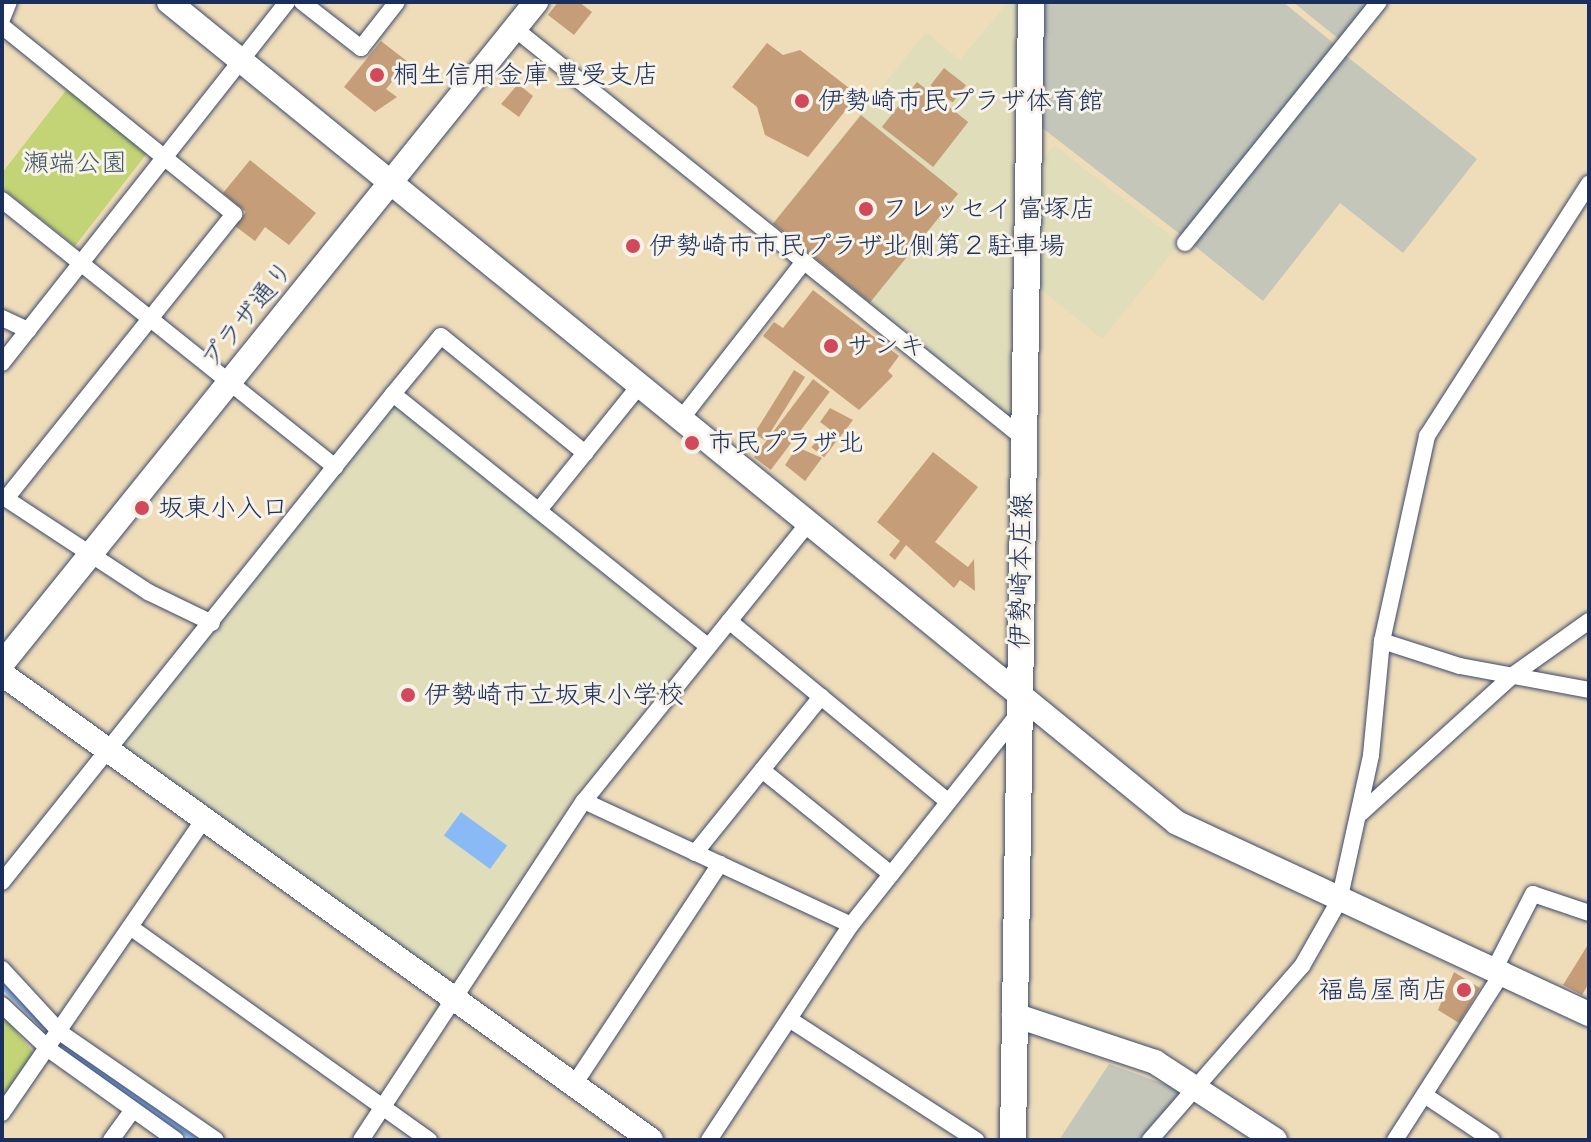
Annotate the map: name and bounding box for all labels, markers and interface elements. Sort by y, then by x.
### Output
place label: 桐生信用金庫 豊受支店 [393,59,659,91]
marker: 桐生信用金庫 豊受支店 [368,66,386,84]
place label: 伊勢崎市民プラザ体育館 [818,85,1104,117]
marker: 伊勢崎市民プラザ体育館 [793,92,811,110]
park label: 瀬端公園 [23,147,127,179]
place label: フレッセイ 富塚店 [882,193,1096,225]
marker: フレッセイ 富塚店 [857,200,875,218]
place label: 伊勢崎市市民プラザ北側第２駐車場 [649,230,1065,262]
marker: 伊勢崎市市民プラザ北側第２駐車場 [624,237,642,255]
street label: プラザ通り [194,255,300,375]
place label: サンキ [847,330,925,362]
marker: サンキ [822,337,840,355]
place label: 市民プラザ北 [708,427,864,459]
marker: 市民プラザ北 [683,434,701,452]
place label: 坂東小入口 [158,492,288,524]
street label: 伊勢崎本庄線 [1004,493,1038,649]
marker: 坂東小入口 [133,499,151,517]
place label: 伊勢崎市立坂東小学校 [424,679,684,711]
marker: 伊勢崎市立坂東小学校 [399,686,417,704]
place label: 福島屋商店 [1318,974,1448,1006]
marker: 福島屋商店 [1455,981,1473,999]

